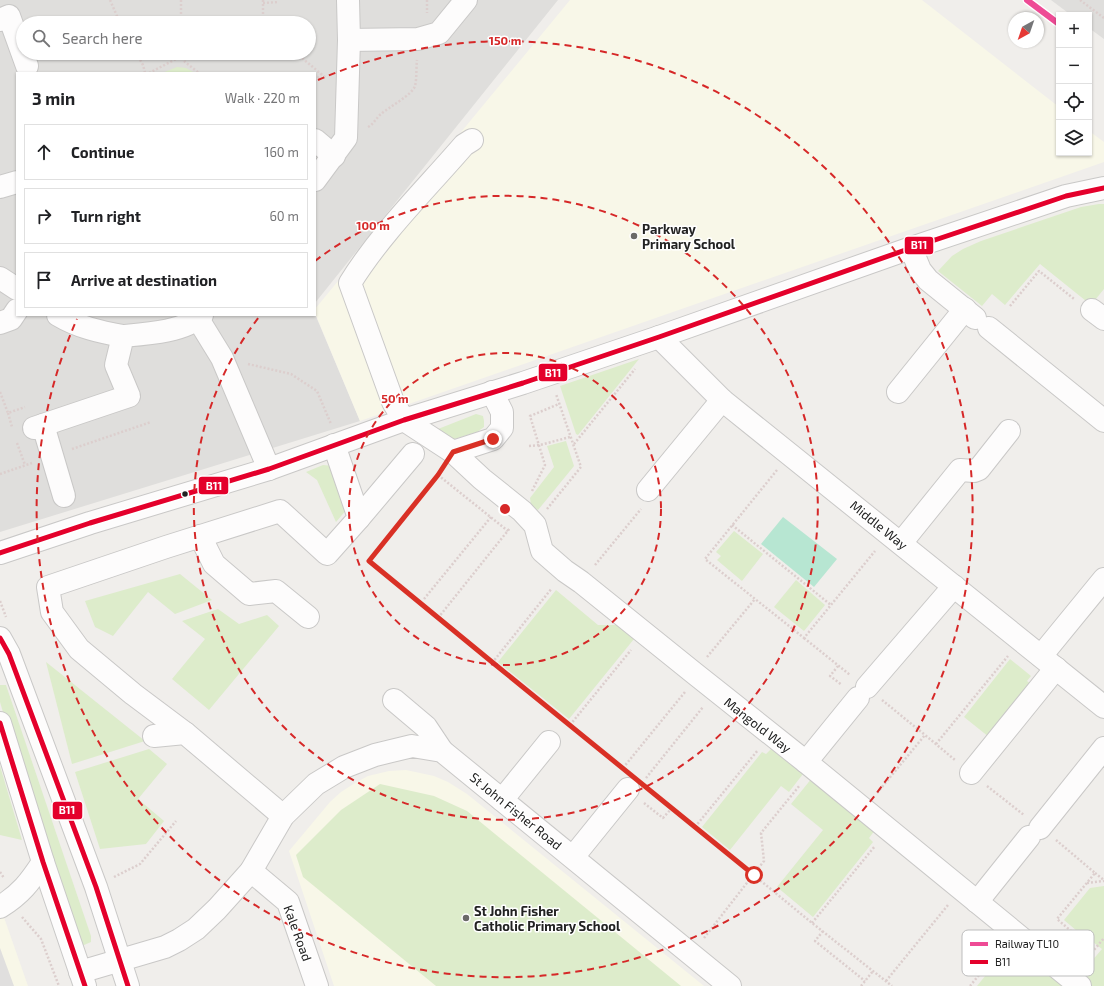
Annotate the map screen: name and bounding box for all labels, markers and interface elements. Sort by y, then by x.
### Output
north arrow [1008,12,1044,48]
map controls [1056,12,1092,156]
button: + [1056,12,1092,48]
search box [16,16,316,60]
icon: search [30,27,52,49]
text: Search here [62,29,143,47]
text: 150 m [489,33,521,47]
button: − [1056,48,1092,84]
button: locate [1056,84,1092,120]
text: 3 min [32,88,75,108]
text: Walk · 220 m [225,90,300,106]
button: layers [1056,120,1092,156]
icon: ahead [33,141,55,163]
text: Continue [71,143,134,161]
text: 160 m [264,144,299,160]
icon: right [33,205,55,227]
text: Turn right [71,207,141,225]
text: 60 m [269,208,299,224]
text: 100 m [356,218,390,232]
place label: Parkway Primary School [642,221,736,252]
marker: Parkway Primary School [629,231,639,241]
line badge: B11 [904,236,934,255]
text: B11 [911,238,927,251]
icon: arrive [33,269,55,291]
text: Arrive at destination [71,271,217,289]
line badge: B11 [538,363,568,382]
text: B11 [545,366,561,379]
text: 50 m [381,391,409,405]
route end [484,430,502,448]
line badge: B11 [198,476,229,495]
text: B11 [206,479,222,492]
unlabelled marker [180,489,190,499]
street label: Middle Way [847,497,911,553]
centre of rings [498,502,512,516]
street label: Mangold Way [721,694,795,756]
street label: St John Fisher Road [467,769,565,853]
line badge: B11 [52,801,83,820]
text: B11 [59,803,75,816]
route start [745,866,763,884]
street label: Kale Road [280,903,316,963]
place label: St John Fisher Catholic Primary School [474,903,621,934]
marker: St John Fisher Catholic Primary School [461,913,471,923]
legend [962,930,1094,976]
text: Railway TL10 [995,937,1059,950]
text: B11 [995,955,1011,968]

